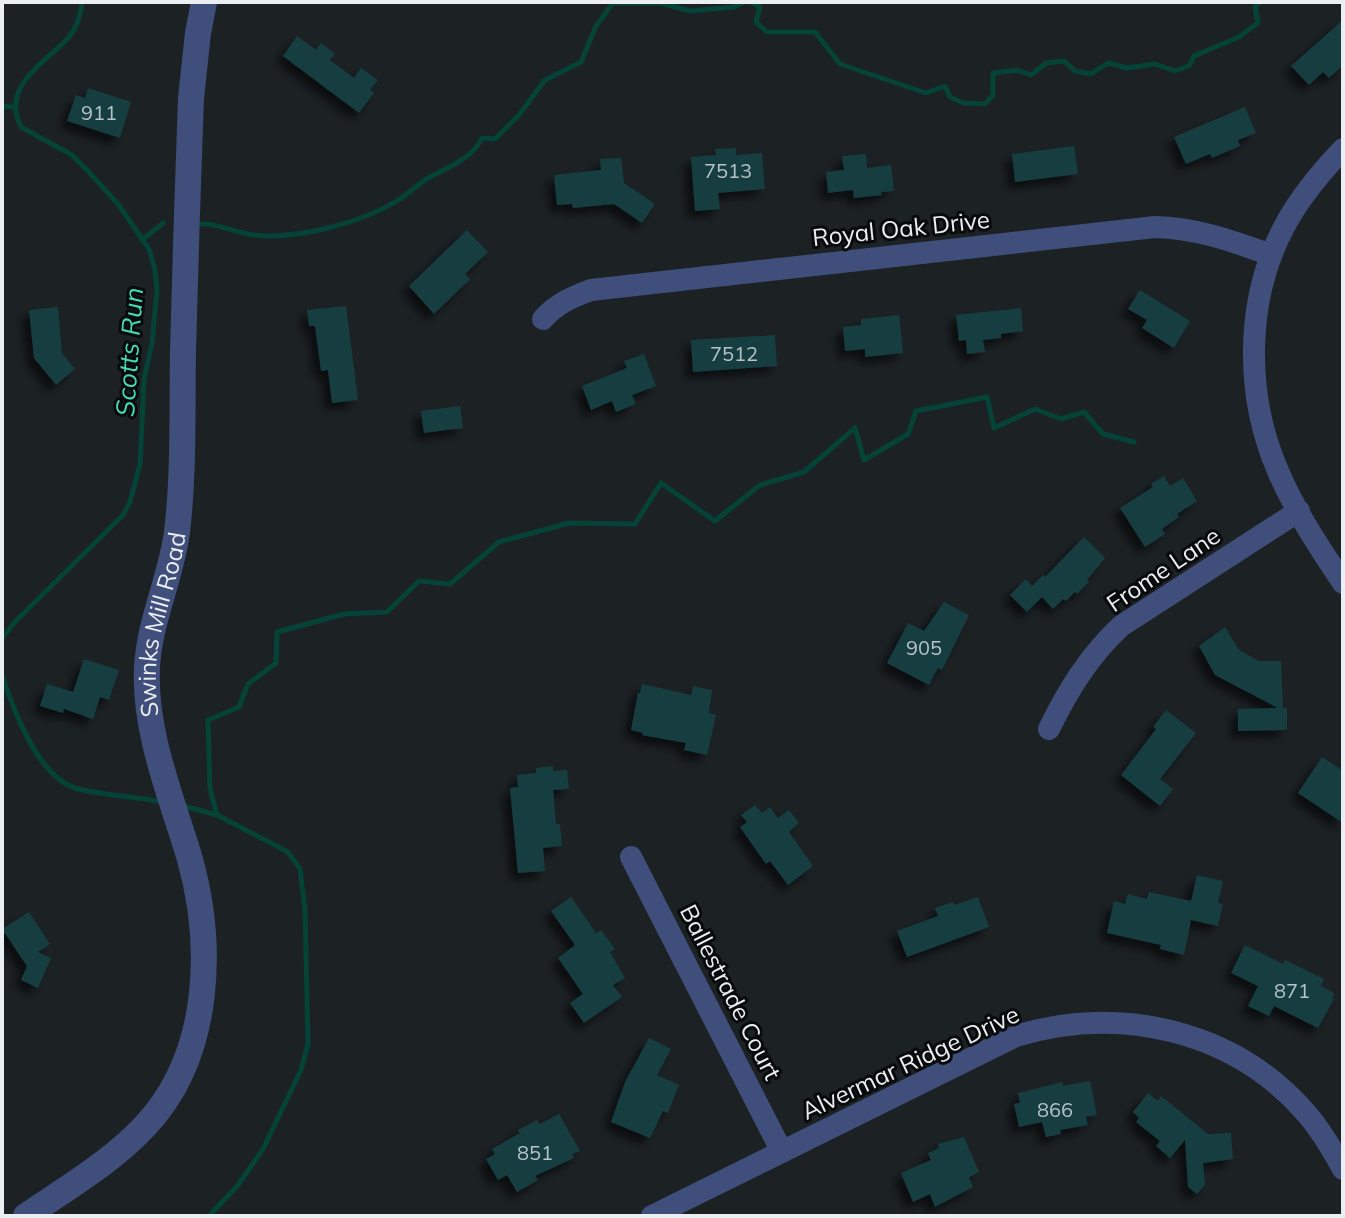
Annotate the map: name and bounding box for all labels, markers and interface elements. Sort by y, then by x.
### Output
house number: 911 [81,100,117,125]
house number: 7513 [704,158,752,183]
street label: Royal Oak Drive [811,204,991,252]
water label: Scotts Run [108,286,150,418]
house number: 7512 [710,341,758,366]
street label: Frome Lane [1101,520,1225,618]
street label: Swinks Mill Road [132,530,192,719]
house number: 905 [906,635,942,660]
street label: Ballestrade Court [674,899,788,1085]
house number: 871 [1274,978,1310,1003]
street label: Alvermar Ridge Drive [796,998,1024,1126]
house number: 866 [1037,1097,1073,1122]
house number: 851 [517,1140,553,1165]

